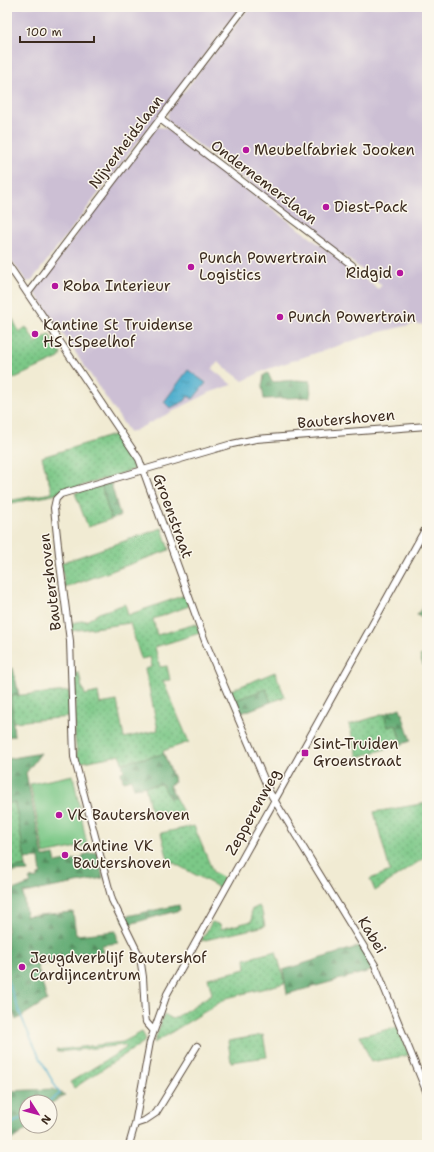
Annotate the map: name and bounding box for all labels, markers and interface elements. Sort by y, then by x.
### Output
scale bar [20,18,94,44]
text: 100 m [26,24,62,40]
street label: Nijverheidslaan [84,91,168,193]
street label: Ondernemerslaan [207,135,321,229]
place label: Meubelfabriek Jooken [254,140,415,160]
marker: Meubelfabriek Jooken [241,145,251,155]
place label: Diest-Pack [334,197,408,217]
marker: Diest-Pack [321,202,331,212]
place label: Punch Powertrain Logistics [199,248,327,285]
marker: Punch Powertrain Logistics [186,262,196,272]
place label: Ridgid [346,263,392,283]
marker: Ridgid [395,268,405,278]
place label: Roba Interieur [63,276,171,296]
marker: Roba Interieur [50,281,60,291]
place label: Punch Powertrain [288,307,416,327]
marker: Punch Powertrain [275,312,285,322]
place label: Kantine St Truidense HS tSpeelhof [43,315,193,352]
marker: Kantine St Truidense HS tSpeelhof [30,329,40,339]
street label: Bautershoven [296,405,396,433]
street label: Groenstraat [148,471,198,561]
street label: Bautershoven [34,532,66,632]
place label: Sint-Truiden Groenstraat [313,734,402,771]
marker: Sint-Truiden Groenstraat [300,748,310,758]
street label: Zepperenweg [221,765,285,859]
place label: VK Bautershoven [67,805,190,825]
marker: VK Bautershoven [54,810,64,820]
place label: Kantine VK Bautershoven [73,836,171,873]
marker: Kantine VK Bautershoven [60,850,70,860]
street label: Kabei [353,913,391,957]
place label: Jeugdverblijf Bautershof Cardijncentrum [30,948,207,985]
marker: Jeugdverblijf Bautershof Cardijncentrum [17,962,27,972]
north arrow [18,1094,58,1134]
text: N [37,1112,54,1128]

